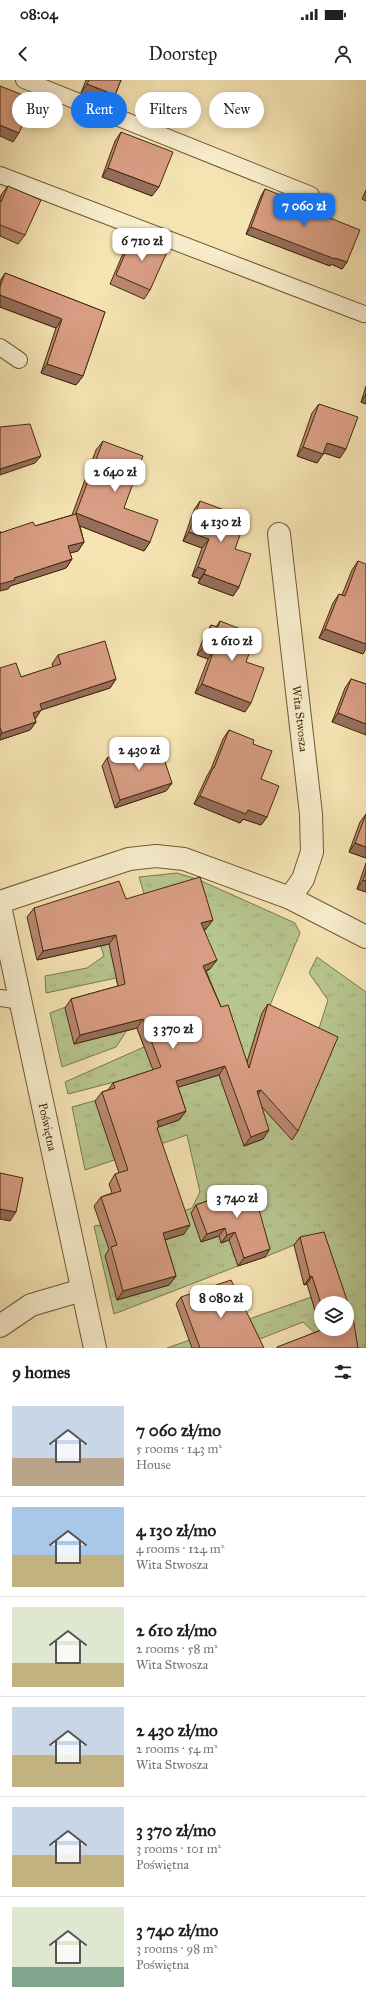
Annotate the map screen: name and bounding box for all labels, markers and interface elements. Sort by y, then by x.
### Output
text: 08:04 [20,5,58,23]
icon: back [12,43,34,65]
text: Doorstep [149,43,217,65]
icon: person [332,43,354,65]
chip: Buy [12,92,63,128]
chip: Rent [71,92,127,128]
chip: Filters [135,92,201,128]
chip: New [209,92,264,128]
pin: 7 060 zł [263,193,345,227]
text: 7 060 zł [282,198,326,214]
pin: 6 710 zł [101,228,183,262]
text: 6 710 zł [121,233,163,249]
pin: 2 640 zł [74,459,156,493]
text: 2 640 zł [93,464,137,480]
pin: 4 130 zł [180,509,262,543]
text: 4 130 zł [201,514,241,530]
pin: 2 610 zł [191,628,273,662]
text: 2 610 zł [212,633,252,649]
street label: Wita Stwosza [289,685,311,754]
pin: 2 430 zł [98,737,180,771]
text: 2 430 zł [118,742,160,758]
pin: 3 370 zł [132,1016,214,1050]
text: 3 370 zł [153,1021,193,1037]
street label: Poświętna [35,1101,60,1153]
pin: 3 740 zł [196,1185,278,1219]
text: 3 740 zł [216,1190,258,1206]
pin: 8 080 zł [180,1285,262,1319]
text: 8 080 zł [199,1290,243,1306]
map controls [314,1296,354,1336]
button: layers [314,1296,354,1336]
icon: filters [332,1361,354,1383]
text: 9 homes [12,1362,70,1383]
text: 7 060 zł/mo [136,1420,221,1441]
icon: home [44,1422,92,1470]
text: 5 rooms · 143 m² [136,1441,222,1457]
text: House [136,1457,171,1473]
text: 4 130 zł/mo [136,1520,216,1541]
icon: home [44,1523,92,1571]
text: 4 rooms · 124 m² [136,1541,225,1557]
text: Wita Stwosza [136,1557,208,1573]
text: 2 610 zł/mo [136,1620,217,1641]
icon: home [44,1623,92,1671]
text: 2 rooms · 58 m² [136,1641,218,1657]
text: Wita Stwosza [136,1657,208,1673]
text: 2 430 zł/mo [136,1720,218,1741]
icon: home [44,1723,92,1771]
text: 2 rooms · 54 m² [136,1741,218,1757]
text: Wita Stwosza [136,1757,208,1773]
text: 3 370 zł/mo [136,1820,216,1841]
icon: home [44,1823,92,1871]
text: 3 rooms · 101 m² [136,1841,221,1857]
text: Poświętna [136,1857,189,1873]
text: 3 740 zł/mo [136,1920,218,1941]
icon: home [44,1923,92,1971]
text: 3 rooms · 98 m² [136,1941,218,1957]
text: Poświętna [136,1957,189,1973]

